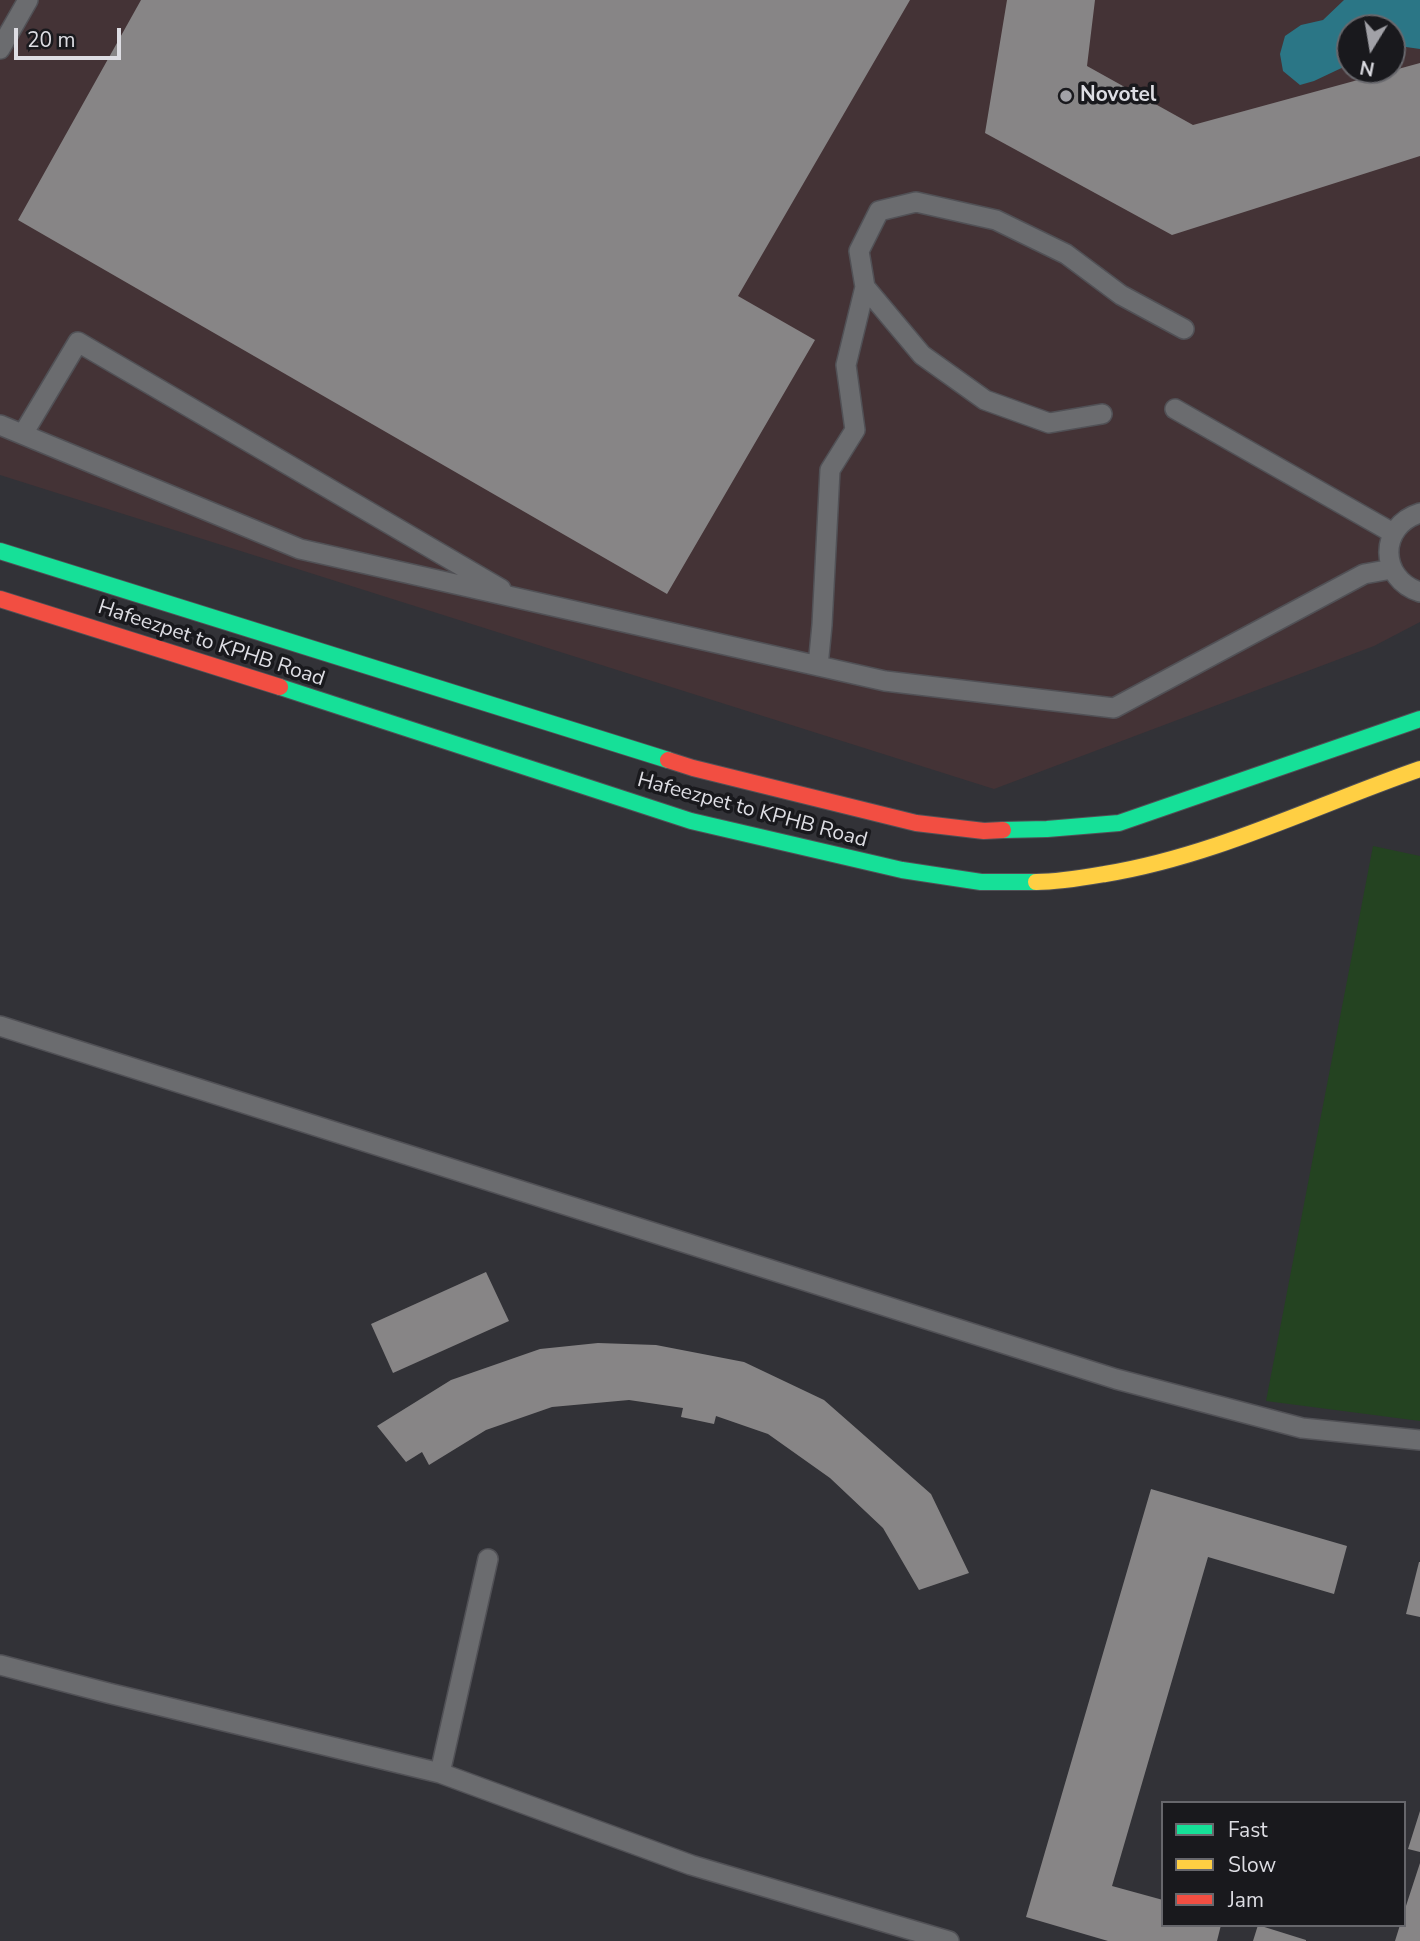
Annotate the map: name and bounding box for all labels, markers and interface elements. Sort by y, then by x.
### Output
scale bar [18,14,124,58]
north arrow [1336,14,1406,84]
text: 20 m [27,26,76,54]
text: N [1358,54,1377,82]
place label: Novotel [1080,83,1156,109]
marker: Novotel [1058,88,1074,104]
street label: Hafeezpet to KPHB Road [94,595,328,693]
street label: Hafeezpet to KPHB Road [634,768,870,854]
legend [1161,1801,1406,1927]
text: Fast [1228,1816,1268,1844]
text: Slow [1228,1851,1276,1879]
text: Jam [1228,1886,1264,1914]

